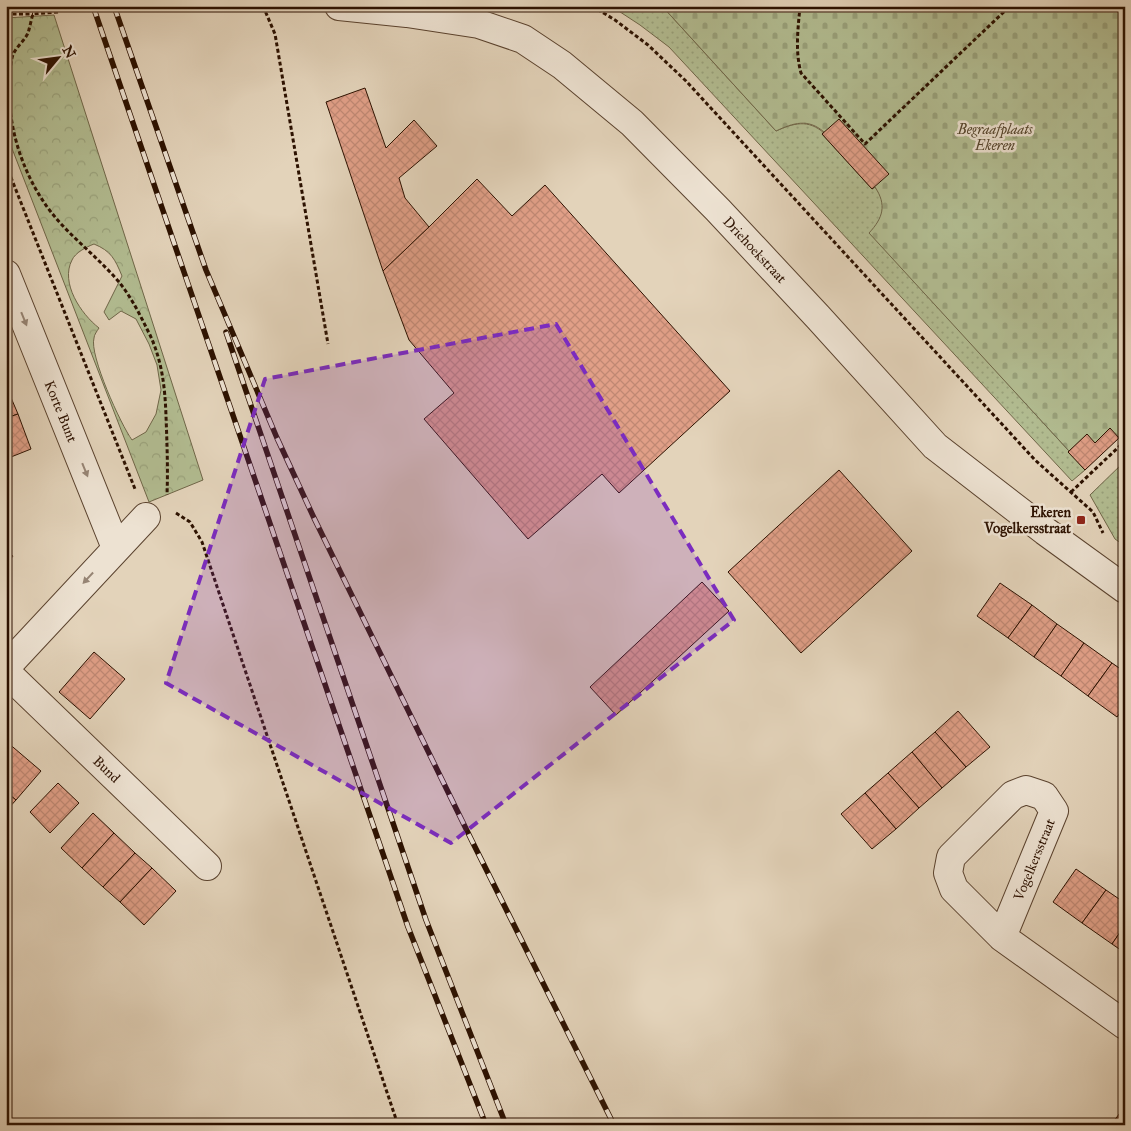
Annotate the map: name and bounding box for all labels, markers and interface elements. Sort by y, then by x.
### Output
north arrow [32,32,82,82]
text: N [59,43,79,61]
park label: Begraafplaats Ekeren [956,121,1033,154]
street label: Driehoekstraat [720,213,790,287]
one-way arrow [21,312,29,326]
street label: Korte Bunt [41,378,81,445]
one-way arrow [81,463,89,477]
place label: Ekeren Vogelkersstraat [983,504,1071,538]
marker: Ekeren Vogelkersstraat [1075,514,1087,526]
one-way arrow [82,571,94,583]
street label: Bund [90,752,124,786]
street label: Vogelkersstraat [1009,816,1058,904]

